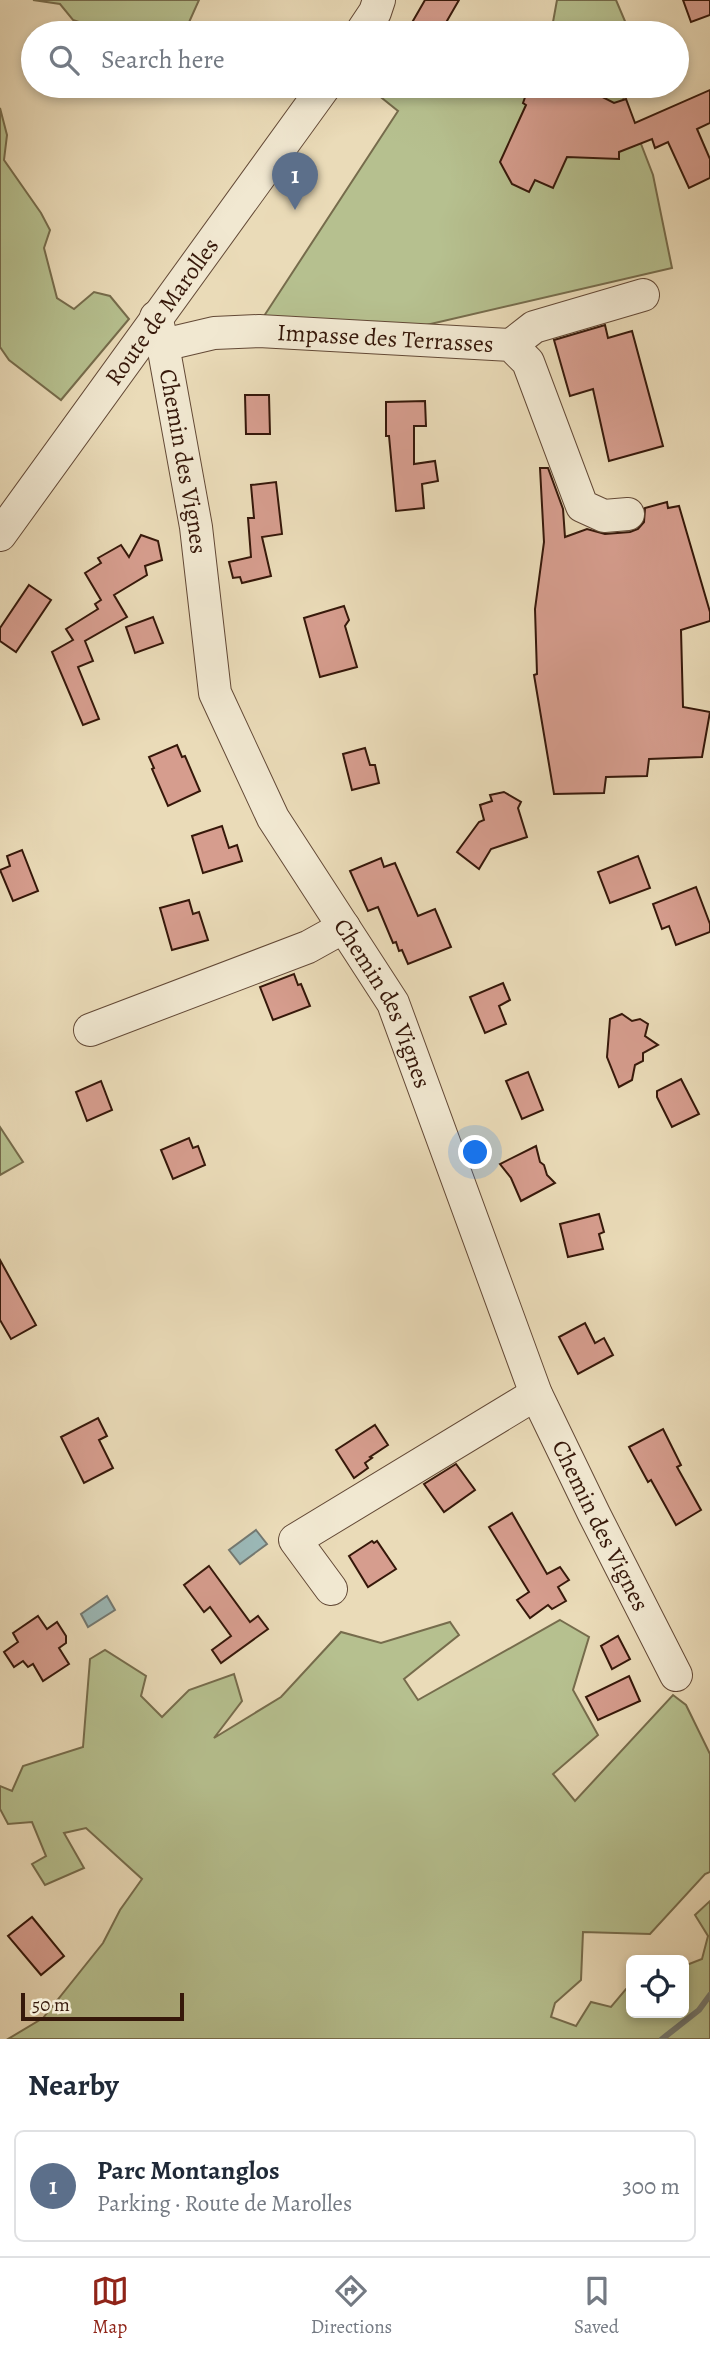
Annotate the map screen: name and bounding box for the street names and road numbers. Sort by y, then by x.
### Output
street label: Route de Marolles [98,231,226,392]
street label: Impasse des Terrasses [276,316,494,360]
street label: Chemin des Vignes [152,366,215,556]
street label: Chemin des Vignes [326,912,439,1093]
street label: Chemin des Vignes [545,1435,657,1617]

